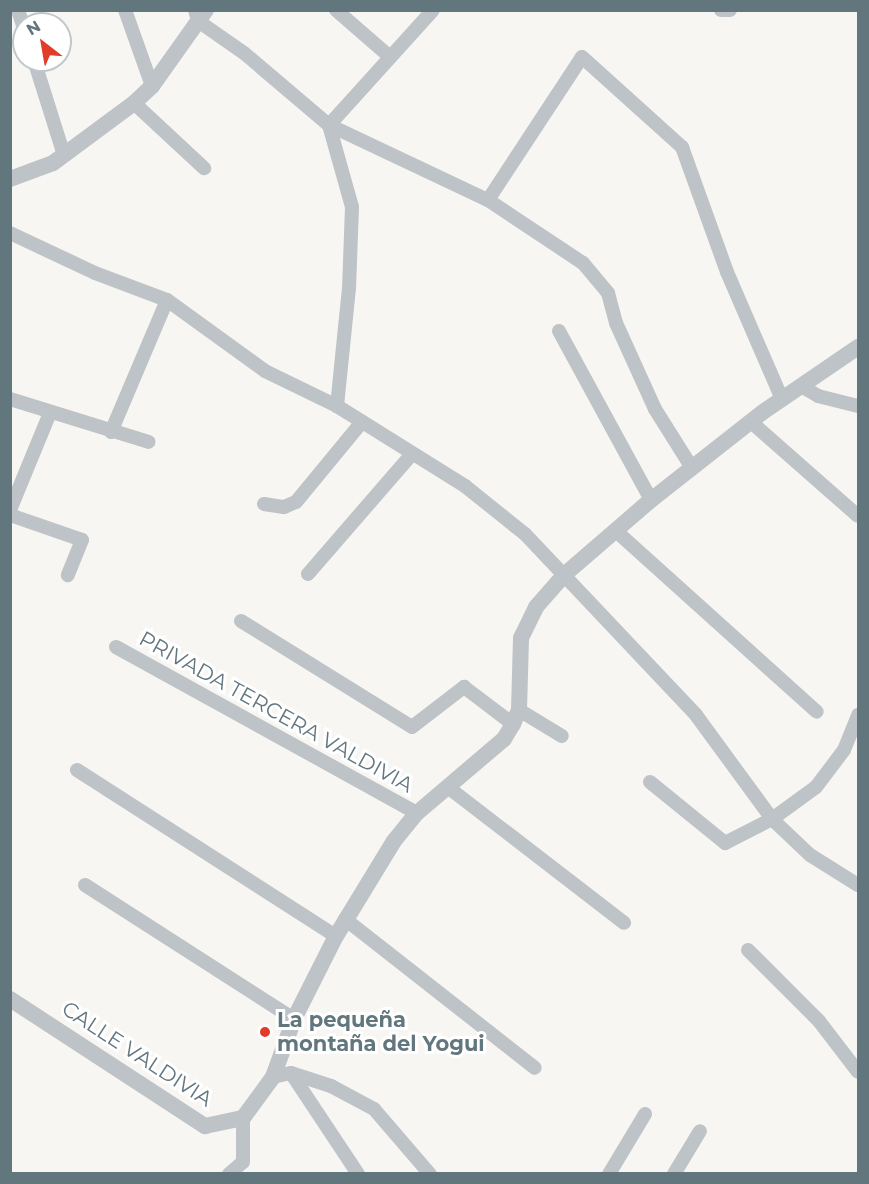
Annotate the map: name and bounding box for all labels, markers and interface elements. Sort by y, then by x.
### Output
north arrow [12,12,72,72]
text: N [23,16,44,39]
street label: PRIVADA TERCERA VALDIVIA [135,626,417,798]
street label: CALLE VALDIVIA [57,996,217,1112]
place label: La pequeña montaña del Yogui [277,1007,485,1057]
marker: La pequeña montaña del Yogui [258,1025,272,1039]

